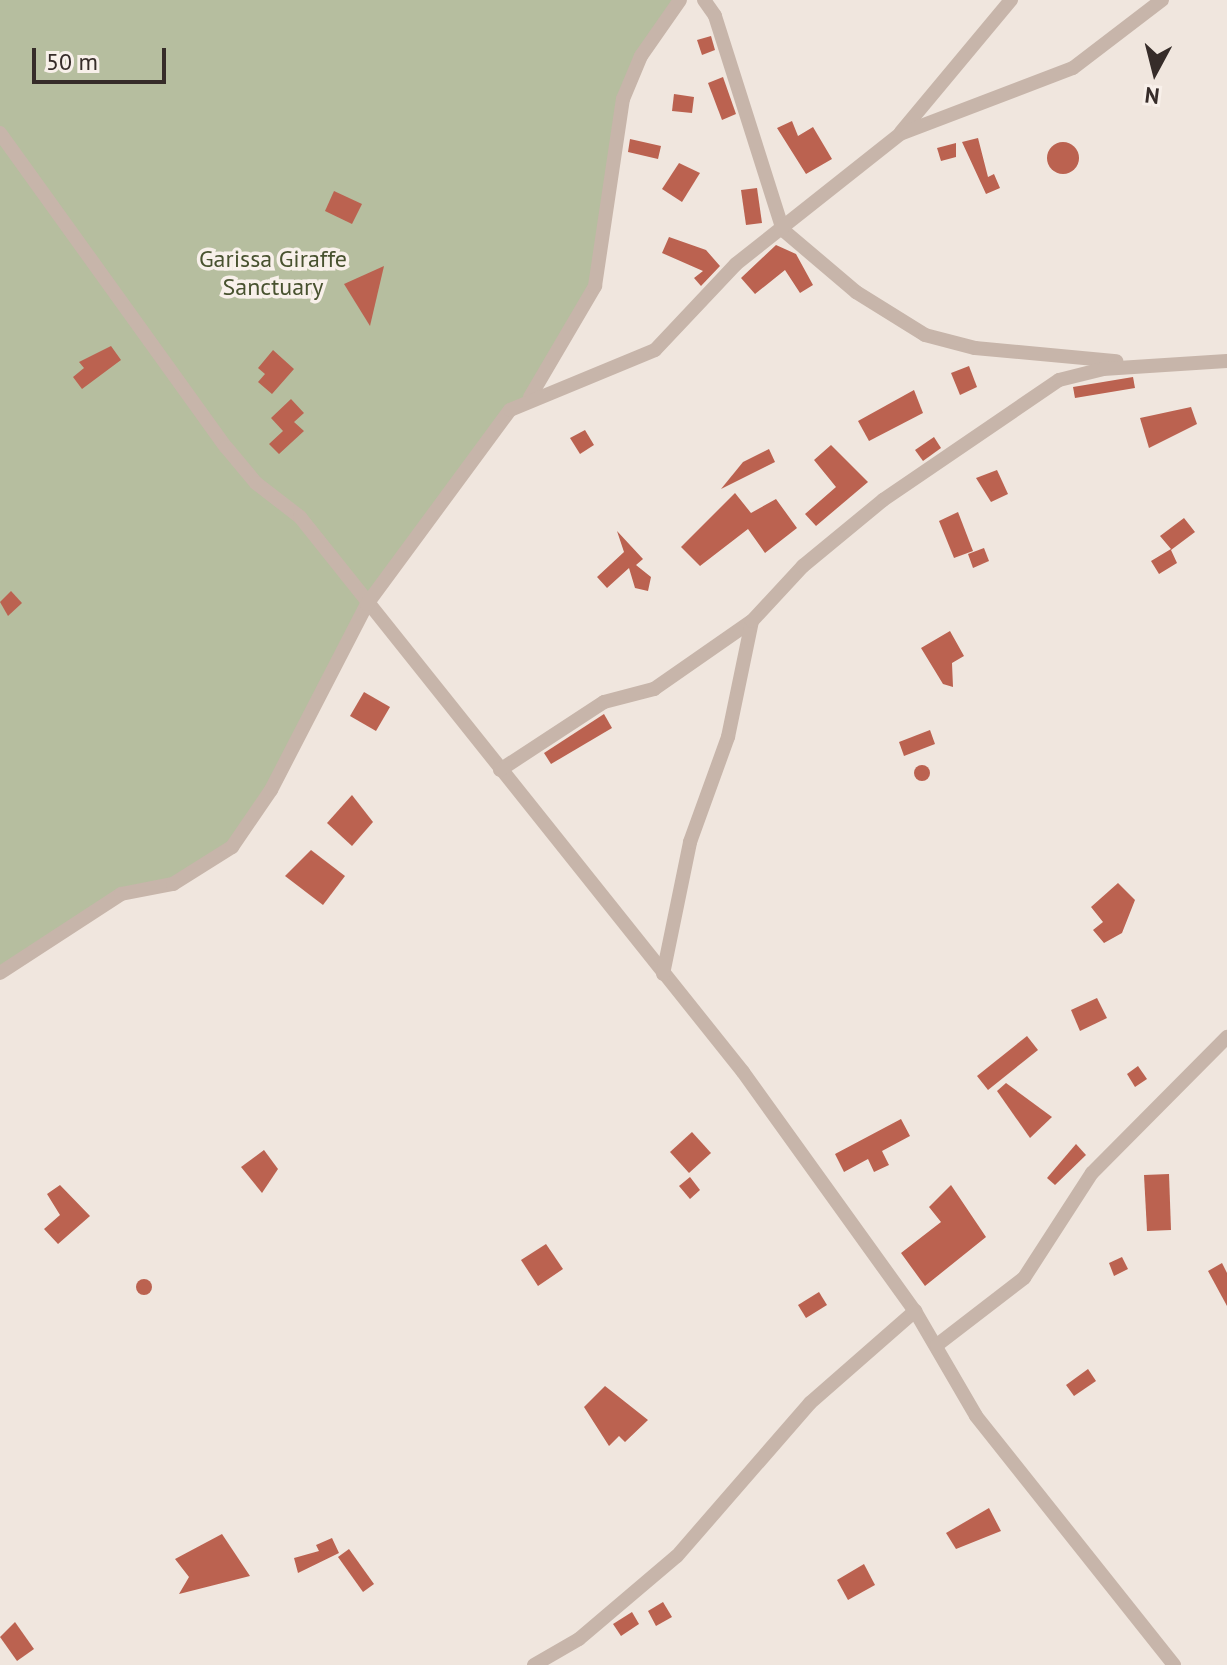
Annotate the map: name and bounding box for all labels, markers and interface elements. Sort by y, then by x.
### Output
scale bar [36,32,170,82]
north arrow [1115,32,1195,112]
text: 50 m [46,46,98,77]
text: N [1143,81,1161,111]
park label: Garissa Giraffe Sanctuary [199,245,347,301]

